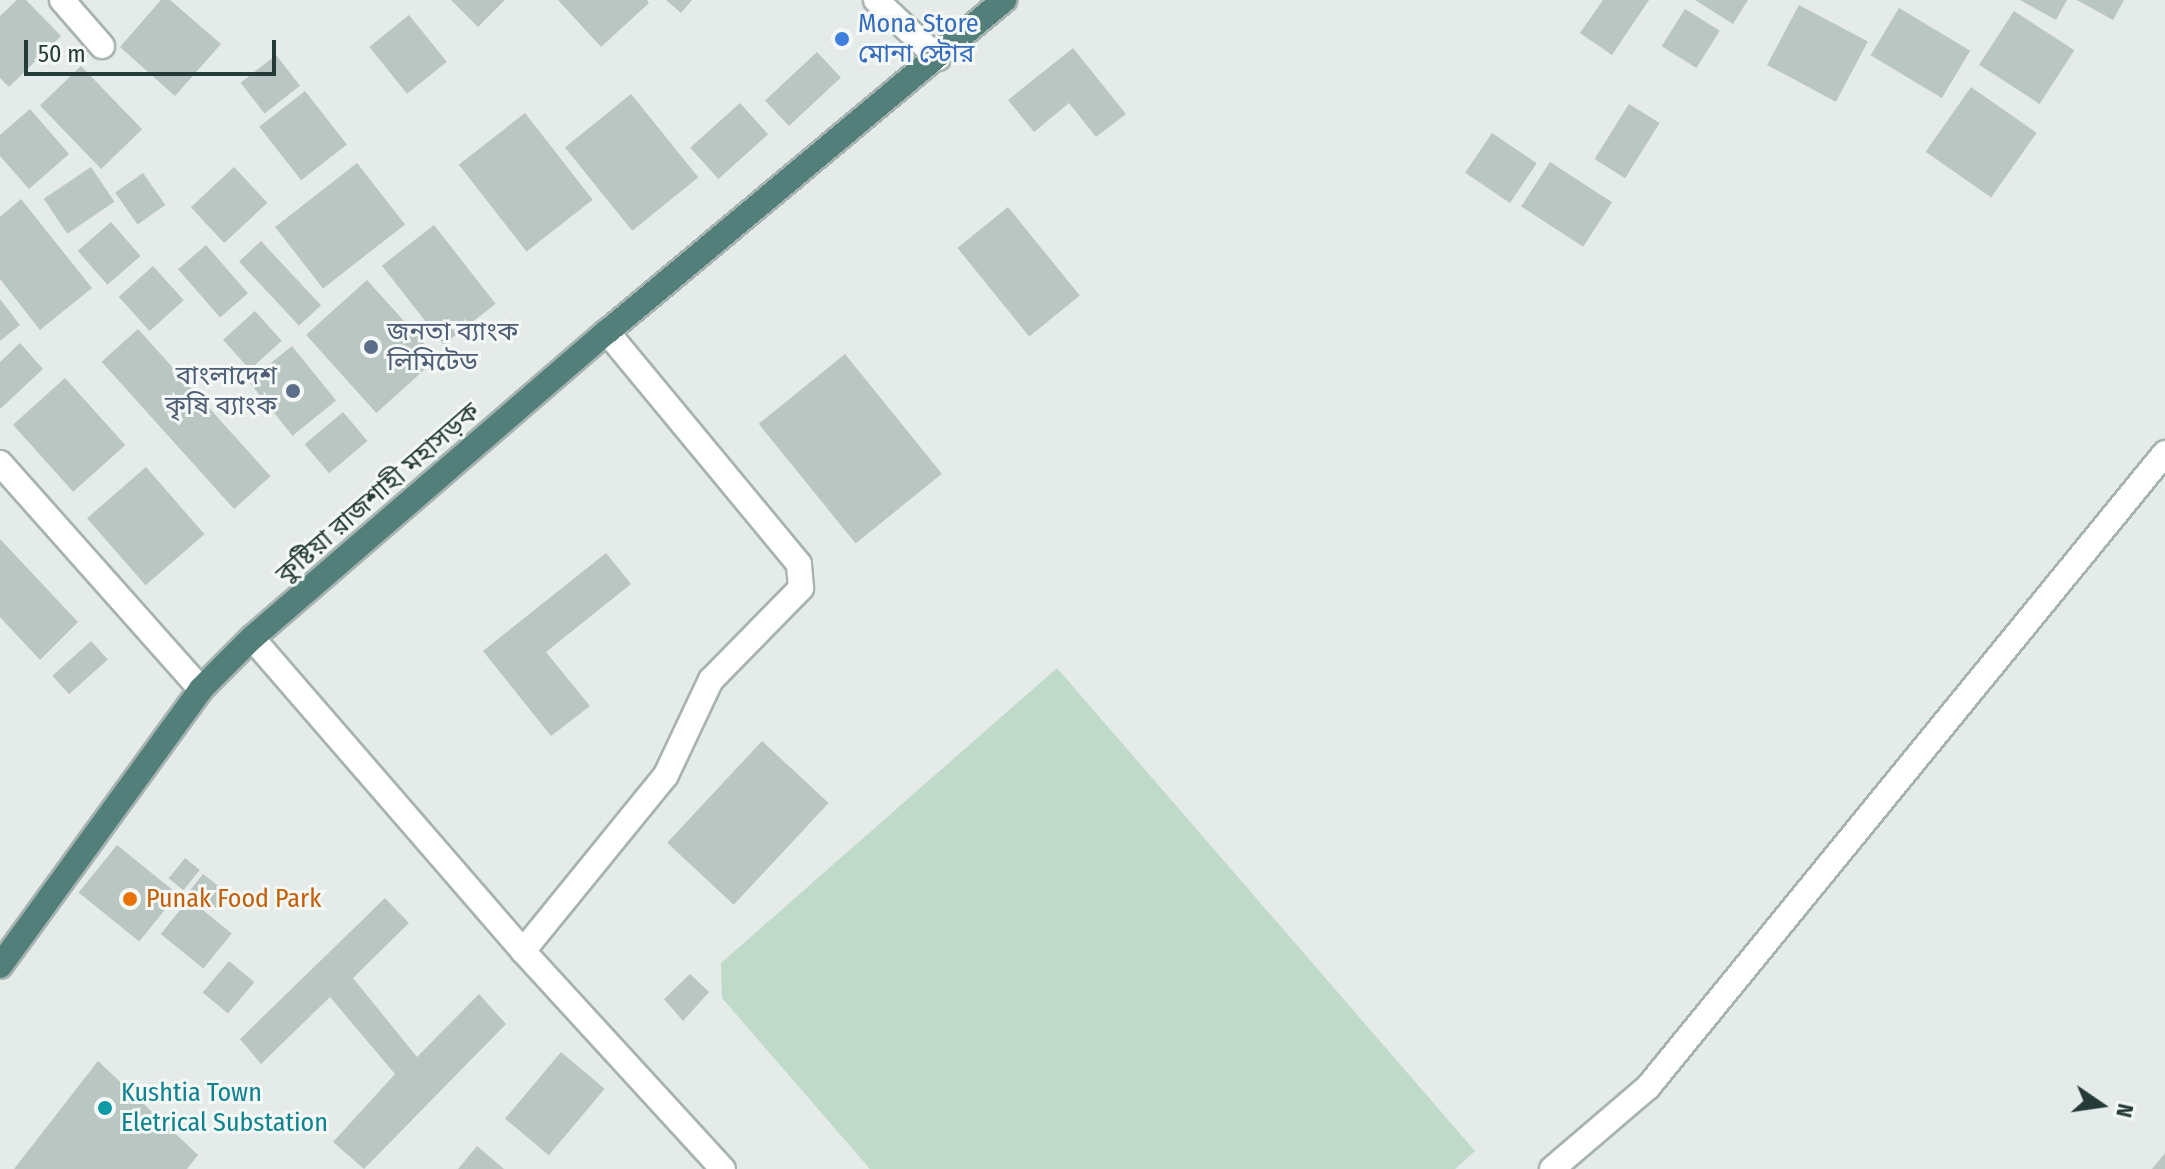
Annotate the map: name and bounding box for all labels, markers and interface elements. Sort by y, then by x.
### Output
place label: Mona Store মোনা স্টোর [858,8,979,70]
scale bar [28,24,280,74]
marker: Mona Store মোনা স্টোর [833,30,851,48]
text: 50 m [38,40,86,68]
place label: জনতা ব্যাংক লিমিটেড [387,316,518,378]
marker: জনতা ব্যাংক লিমিটেড [362,338,380,356]
place label: বাংলাদেশ কৃষি ব্যাংক [165,360,277,422]
marker: বাংলাদেশ কৃষি ব্যাংক [284,382,302,400]
street label: কুষ্টিয়া রাজশাহী মহাসড়ক [270,396,486,590]
place label: Punak Food Park [146,883,321,915]
marker: Punak Food Park [121,890,139,908]
north arrow [2061,1065,2141,1145]
place label: Kushtia Town Eletrical Substation [121,1077,328,1138]
marker: Kushtia Town Eletrical Substation [96,1099,114,1117]
text: N [2110,1101,2140,1120]

